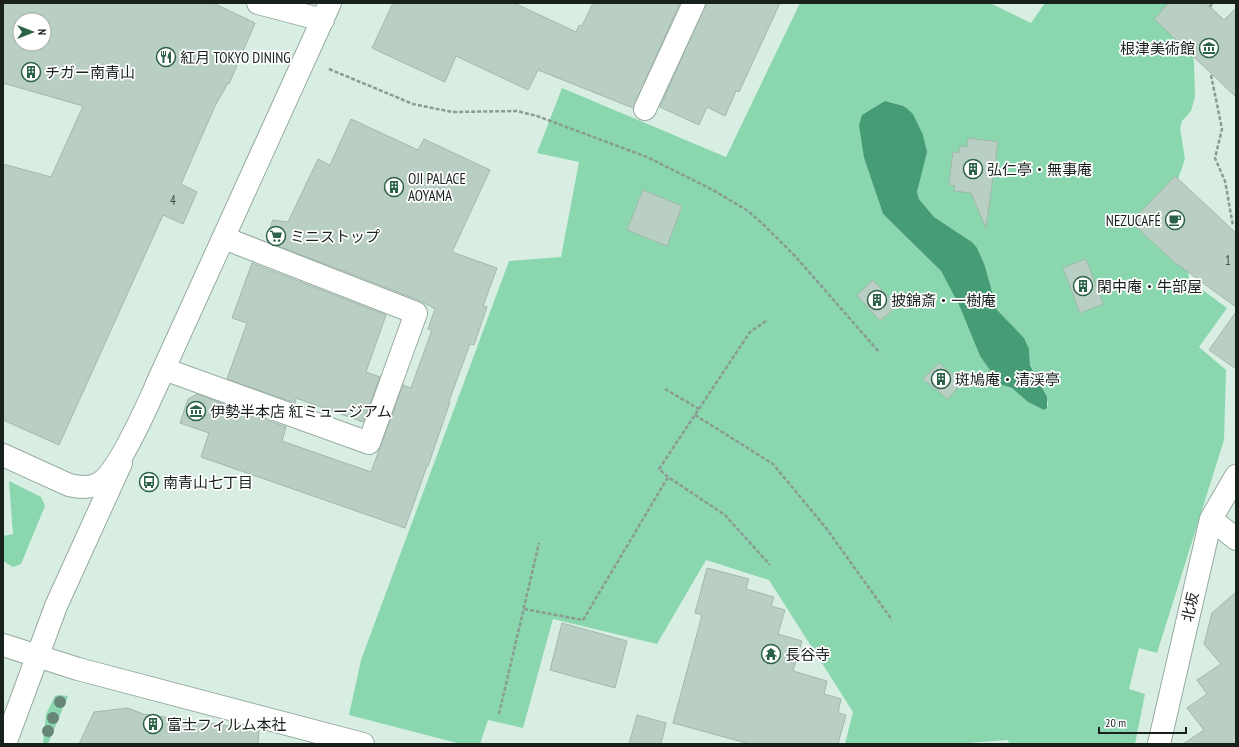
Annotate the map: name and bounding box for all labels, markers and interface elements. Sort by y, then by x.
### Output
north arrow [12,12,52,52]
text: N [35,29,49,35]
museum icon: 根津美術館 [1198,37,1220,59]
place label: 根津美術館 [1120,39,1195,58]
restaurant icon: 紅月 TOKYO DINING [155,46,177,68]
place label: 紅月 TOKYO DINING [180,48,291,67]
building icon: チガー南青山 [20,61,42,83]
place label: チガー南青山 [45,63,135,82]
building icon: 弘仁亭・無事庵 [962,158,984,180]
place label: 弘仁亭・無事庵 [987,160,1092,179]
place label: OJI PALACE AOYAMA [408,169,466,205]
building icon: OJI PALACE AOYAMA [383,176,405,198]
house number: 4 [170,192,176,209]
cafe icon: NEZUCAFÉ [1164,209,1186,231]
place label: NEZUCAFÉ [1106,211,1161,230]
supermarket icon: ミニストップ [265,225,287,247]
place label: ミニストップ [290,227,380,246]
house number: 1 [1225,252,1231,269]
building icon: 閑中庵・牛部屋 [1072,275,1094,297]
place label: 閑中庵・牛部屋 [1097,277,1202,296]
building icon: 披錦斎・一樹庵 [866,289,888,311]
place label: 披錦斎・一樹庵 [891,291,996,310]
building icon: 斑鳩庵・清渓亭 [930,368,952,390]
place label: 斑鳩庵・清渓亭 [955,370,1060,389]
museum icon: 伊勢半本店 紅ミュージアム [185,400,207,422]
place label: 伊勢半本店 紅ミュージアム [210,402,392,421]
bus stop icon: 南青山七丁目 [138,471,160,493]
place label: 南青山七丁目 [163,473,253,492]
street label: 北坂 [1177,590,1203,624]
temple icon: 長谷寺 [760,643,782,665]
place label: 長谷寺 [785,645,830,664]
scale bar [1099,709,1186,735]
building icon: 富士フィルム本社 [142,713,164,735]
place label: 富士フィルム本社 [167,715,286,734]
text: 20 m [1105,715,1126,730]

